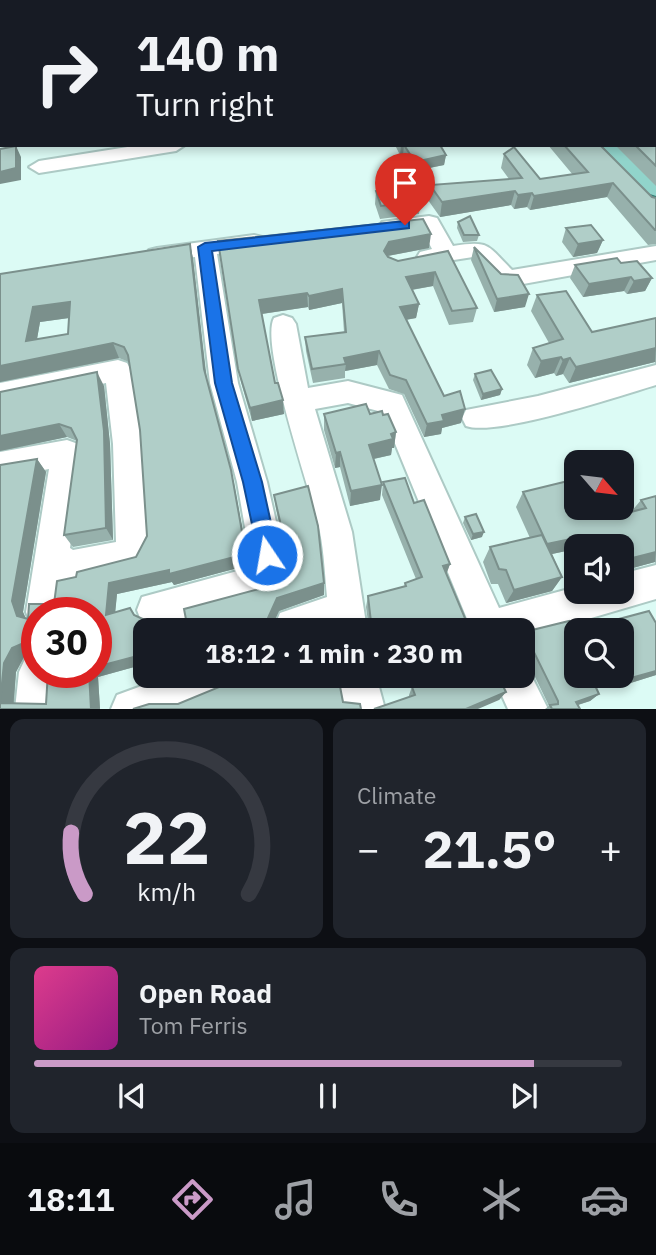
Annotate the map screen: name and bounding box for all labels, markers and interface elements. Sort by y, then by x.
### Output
text: 140 m [136,21,280,84]
icon: right [21,28,112,119]
text: Turn right [136,83,274,125]
pin [375,153,435,225]
icon: arrive [386,164,424,202]
north arrow [564,450,634,520]
map controls [564,450,634,688]
position arrow [230,518,304,592]
button: sound [564,534,634,604]
speed limit sign: 30 [21,597,112,688]
button: search [564,618,634,688]
text: 18:12 · 1 min · 230 m [205,636,463,670]
text: Climate [357,780,436,810]
text: 22 [123,790,210,885]
text: 21.5° [422,815,557,882]
text: − [357,824,380,873]
text: + [599,824,622,873]
text: km/h [137,875,196,908]
text: Open Road [139,976,272,1010]
text: Tom Ferris [139,1010,248,1040]
icon: previous [113,1077,151,1115]
icon: pause [309,1077,347,1115]
icon: next [505,1077,543,1115]
icon: directions [168,1175,217,1224]
icon: music [271,1175,320,1224]
icon: phone [374,1175,423,1224]
icon: climate [477,1175,526,1224]
icon: car [580,1175,629,1224]
text: 18:11 [27,1178,114,1220]

